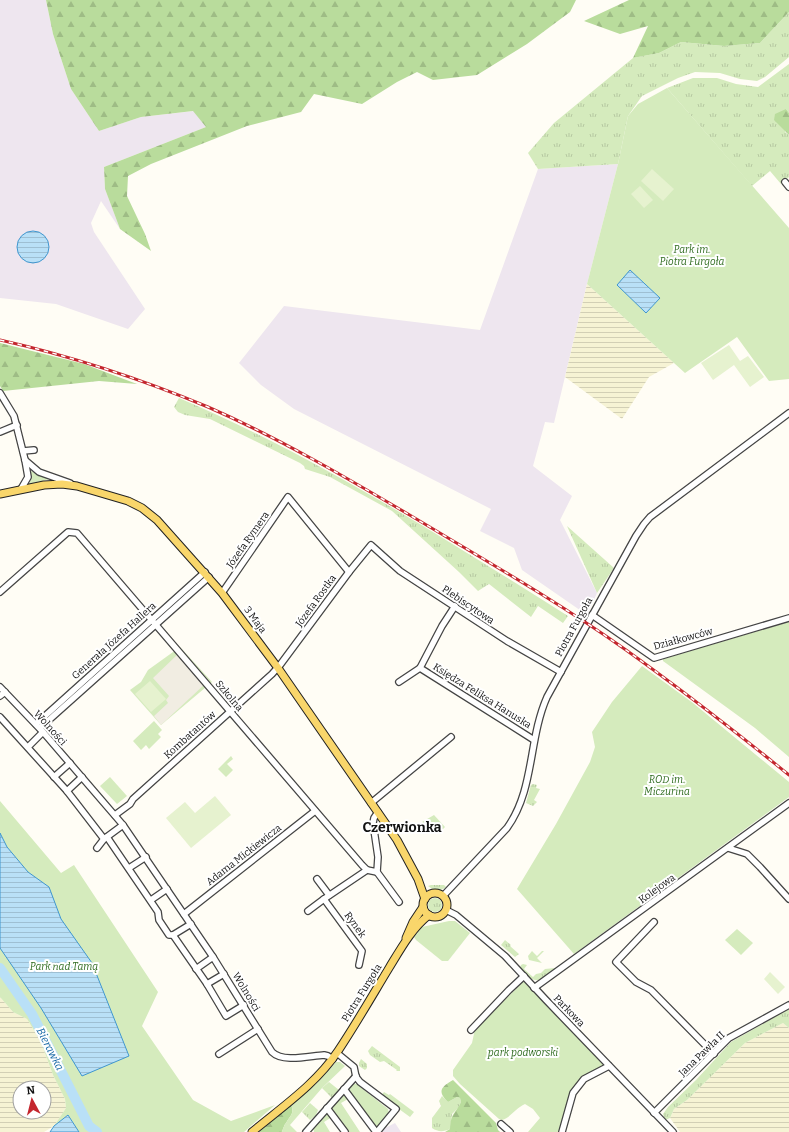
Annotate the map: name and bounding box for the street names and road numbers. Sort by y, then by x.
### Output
street label: Józefa Rymera [224,509,272,571]
street label: Józefa Rostka [293,572,339,630]
street label: Plebiscytowa [440,583,497,627]
street label: Piotra Furgoła [553,595,595,659]
street label: Generała Józefa Hallera [69,600,159,682]
street label: 3 Maja [241,604,269,636]
street label: Działkowców [652,625,715,653]
street label: Księdza Feliksa Hanuska [431,661,534,731]
street label: Szkolna [213,678,246,714]
street label: Wolności [31,708,69,748]
street label: Kombatantów [162,708,219,761]
street label: Adama Mickiewicza [204,822,284,888]
street label: Kolejowa [636,871,678,906]
street label: Rynek [342,910,369,941]
street label: Piotra Furgoła [339,962,385,1024]
street label: Wolności [230,970,262,1014]
street label: Parkowa [551,993,587,1030]
street label: Jana Pawła II [676,1029,728,1080]

